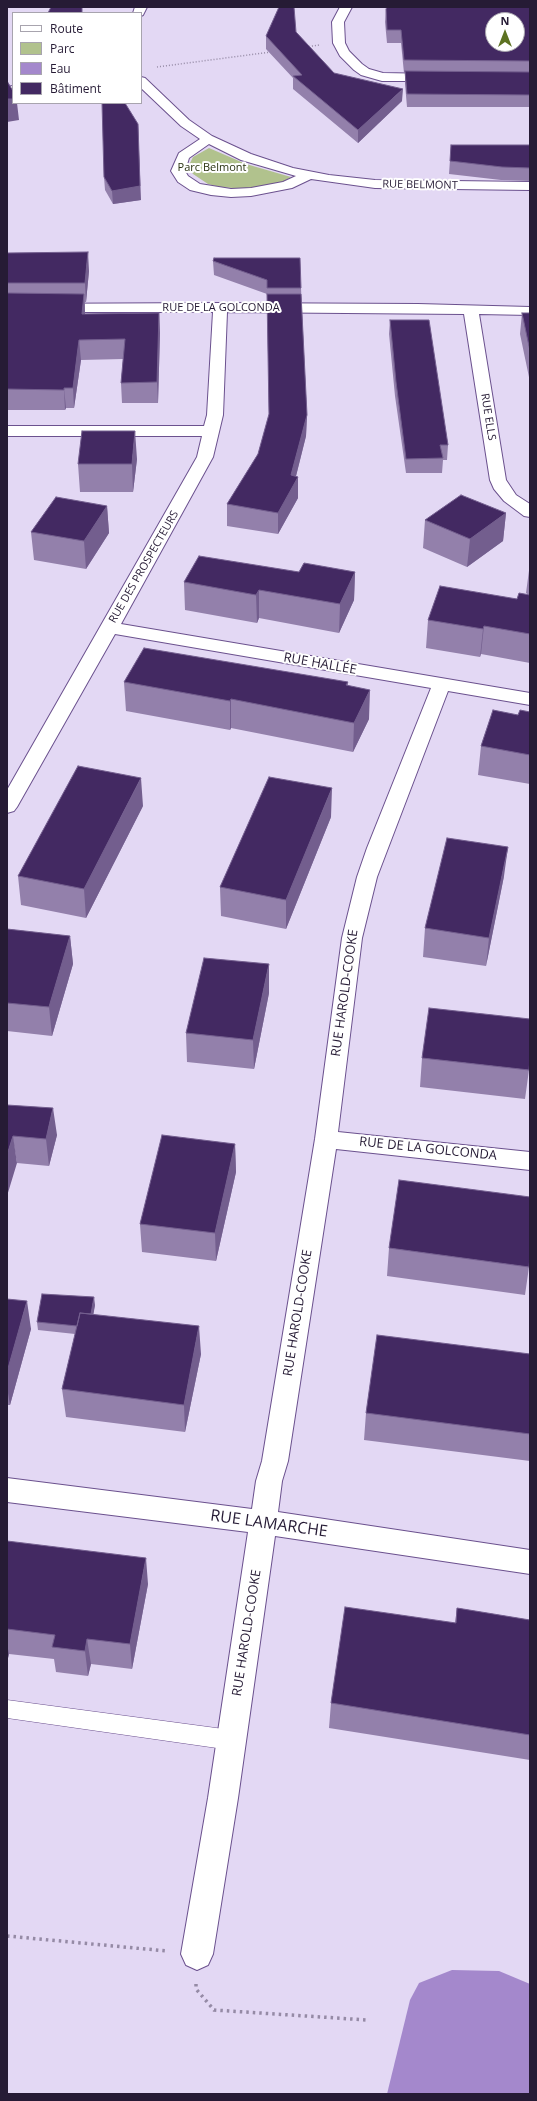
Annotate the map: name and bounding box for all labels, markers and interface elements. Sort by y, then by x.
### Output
legend [12,12,142,104]
north arrow [485,12,525,52]
text: N [501,13,509,28]
text: Route [50,20,83,37]
text: Parc [50,40,75,57]
text: Eau [50,60,71,77]
text: Bâtiment [50,80,101,97]
park label: Parc Belmont [178,161,246,175]
street label: RUE BELMONT [382,178,458,192]
street label: RUE DE LA GOLCONDA [162,301,280,315]
street label: RUE ELLS [478,393,498,441]
street label: RUE DES PROSPECTEURS [106,509,182,625]
street label: RUE HALLÉE [282,650,358,678]
street label: RUE HAROLD-COOKE [328,929,362,1057]
street label: RUE DE LA GOLCONDA [358,1134,498,1164]
street label: RUE HAROLD-COOKE [280,1249,316,1377]
street label: RUE LAMARCHE [209,1506,329,1542]
street label: RUE HAROLD-COOKE [229,1569,265,1697]

